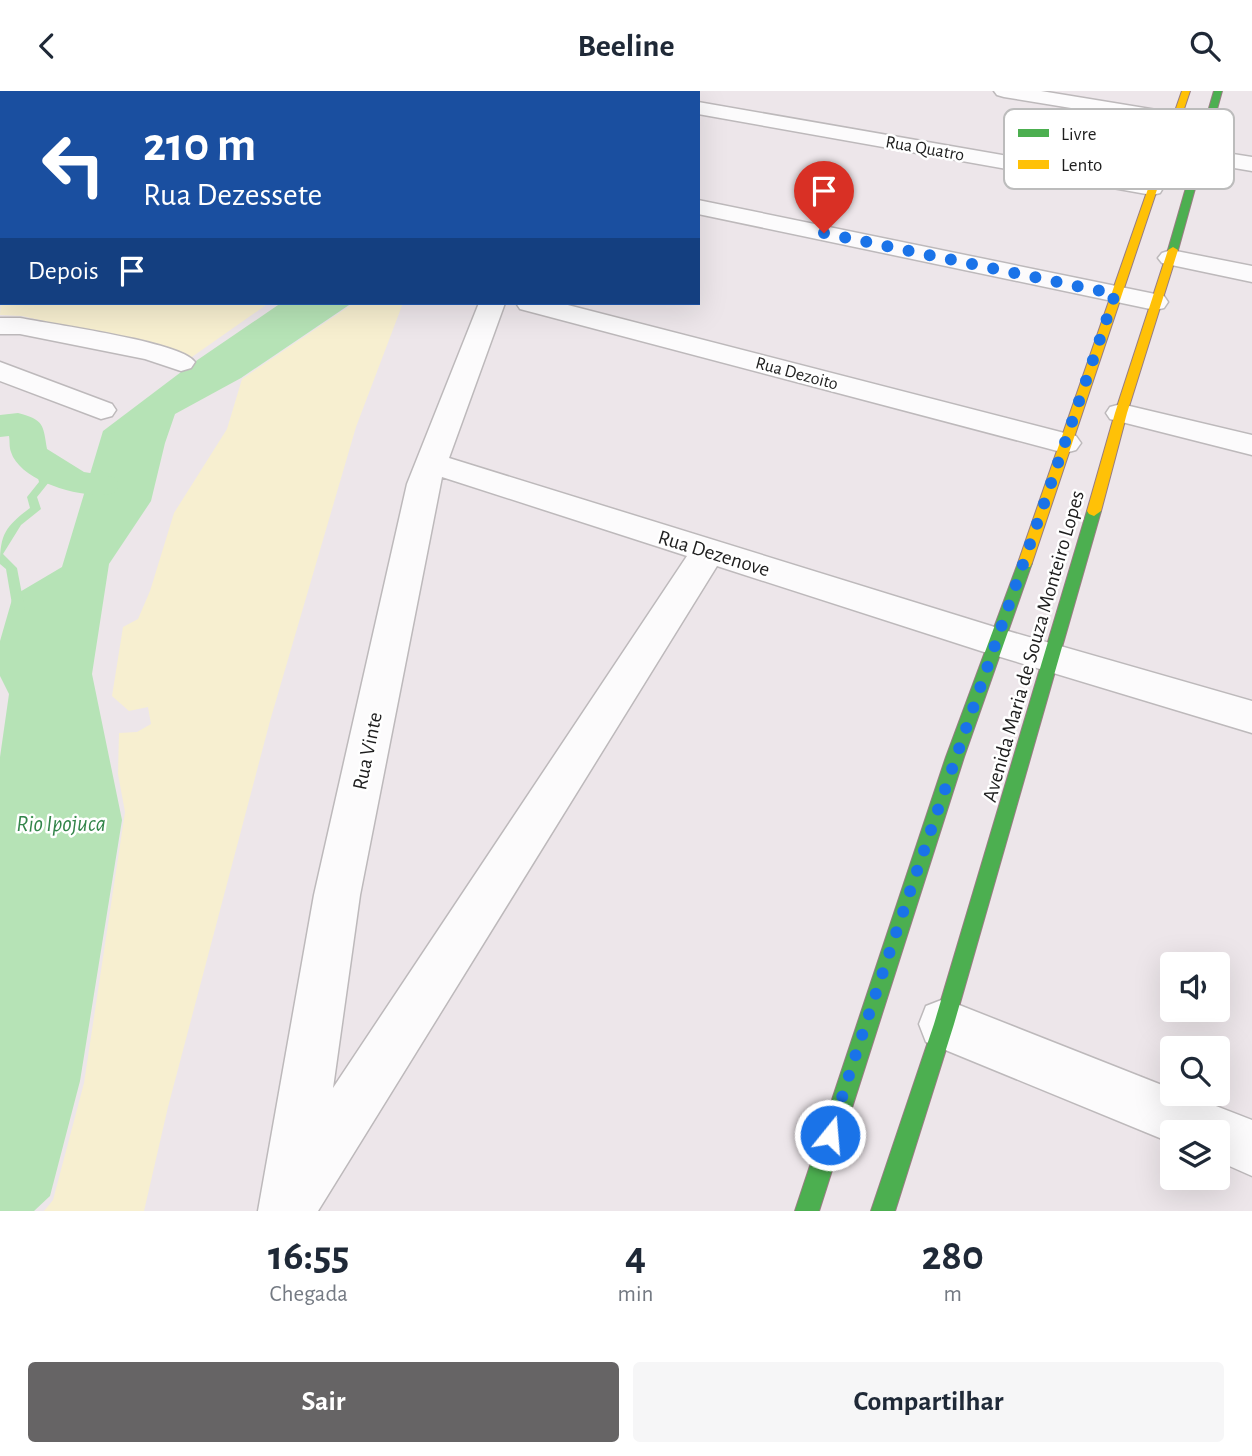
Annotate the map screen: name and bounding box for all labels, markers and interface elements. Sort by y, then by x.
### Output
icon: back [28,27,66,65]
icon: search [1186,27,1224,65]
text: Beeline [577,30,675,62]
legend [1004,109,1234,189]
icon: left [28,119,119,210]
text: 210 m [143,121,256,170]
text: Livre [1061,125,1096,144]
street label: Rua Quatro [884,133,966,165]
text: Lento [1061,156,1102,175]
pin [794,161,854,233]
icon: arrive [805,172,843,210]
text: Rua Dezessete [143,179,322,211]
icon: arrive [113,252,151,290]
text: Depois [28,258,99,284]
street label: Rua Dezoito [753,354,840,394]
street label: Avenida Maria de Souza Monteiro Lopes [979,488,1088,804]
street label: Rua Dezenove [656,527,772,580]
street label: Rua Vinte [349,710,386,792]
water label: Rio Ipojuca [16,813,106,836]
map controls [1160,952,1230,1190]
button: sound [1160,952,1230,1022]
button: search [1160,1036,1230,1106]
position arrow [793,1098,867,1172]
button: layers [1160,1120,1230,1190]
text: 16:55 [268,1235,349,1277]
text: 4 [625,1235,646,1277]
text: 280 [921,1235,984,1277]
text: Chegada [270,1283,348,1306]
text: min [618,1283,653,1306]
text: m [943,1283,962,1306]
button: Sair [28,1362,619,1442]
button: Compartilhar [633,1362,1224,1442]

